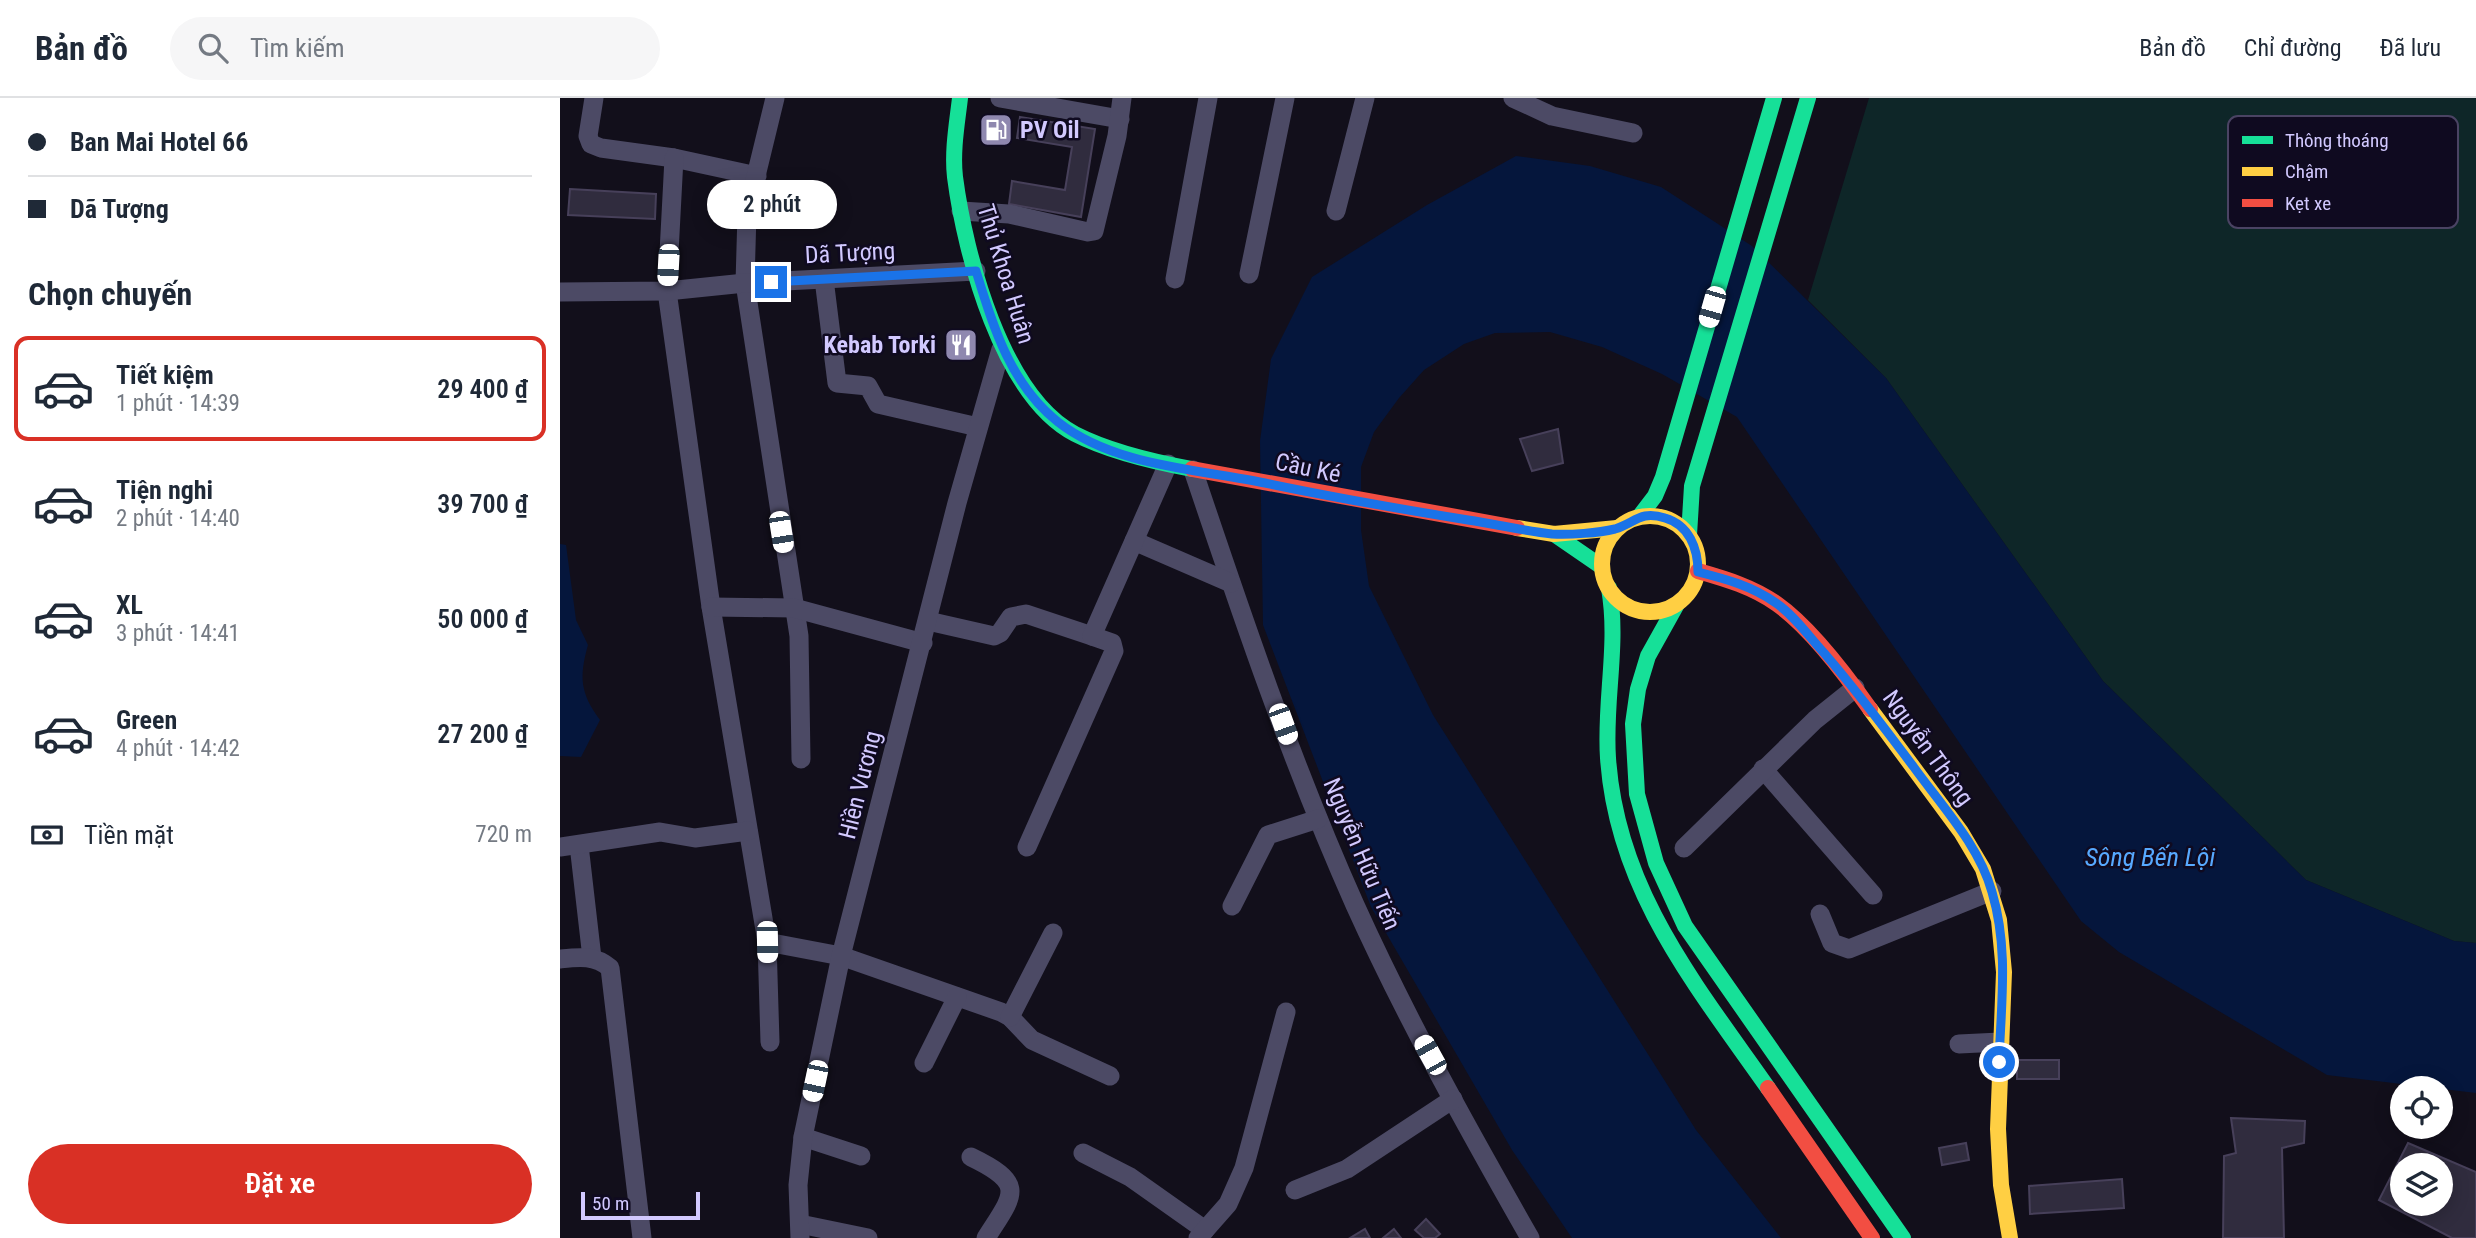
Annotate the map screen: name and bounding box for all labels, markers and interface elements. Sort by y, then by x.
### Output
search box [170,17,660,80]
text: Bản đồ [35,29,128,68]
icon: search [194,29,232,67]
text: Tìm kiếm [250,33,345,63]
text: Bản đồ [2139,34,2206,62]
text: Chỉ đường [2244,34,2342,62]
text: Đã lưu [2380,34,2441,62]
fuel station icon: PV Oil [977,111,1015,149]
place label: PV Oil [1020,116,1080,144]
legend [2228,116,2458,228]
text: Ban Mai Hotel 66 [70,127,248,157]
text: Thông thoáng [2285,129,2389,152]
text: Chậm [2285,160,2328,183]
callout: 2 phút [706,180,836,230]
text: 2 phút [743,191,801,218]
text: Kẹt xe [2285,192,2331,215]
text: Dã Tượng [70,194,169,224]
street label: Thủ Khoa Huân [971,201,1041,347]
street label: Dã Tượng [804,237,896,269]
car [657,243,680,287]
route end [755,266,787,298]
text: Chọn chuyến [28,275,192,313]
car [1697,284,1728,330]
restaurant icon: Kebab Torki [942,326,980,364]
place label: Kebab Torki [824,331,936,359]
icon: car [32,357,95,420]
text: Tiết kiệm [116,360,214,390]
text: 29 400 ₫ [437,374,528,404]
text: 1 phút · 14:39 [116,390,240,417]
street label: Cầu Ké [1273,447,1343,489]
icon: car [32,472,95,535]
text: Tiện nghi [116,475,213,505]
text: 39 700 ₫ [437,489,528,519]
text: 2 phút · 14:40 [116,505,240,532]
car [768,510,795,554]
icon: car [32,587,95,650]
text: XL [116,590,143,620]
text: 50 000 ₫ [437,604,528,634]
text: 3 phút · 14:41 [116,620,240,647]
street label: Nguyễn Thông [1877,685,1979,811]
car [1266,701,1301,747]
icon: car [32,702,95,765]
text: Green [116,705,177,735]
text: 27 200 ₫ [437,719,528,749]
street label: Hiền Vương [833,728,887,842]
text: 4 phút · 14:42 [116,735,240,762]
street label: Nguyễn Hữu Tiến [1317,774,1407,934]
icon: cash [28,816,66,854]
text: Tiền mặt [84,820,174,850]
text: 720 m [475,821,532,848]
water label: Sông Bến Lội [2085,842,2215,872]
car [757,921,778,963]
car [1411,1032,1450,1078]
route start [1983,1046,2015,1078]
car [801,1058,830,1104]
map controls [2390,1076,2453,1216]
button: locate [2390,1076,2453,1139]
button: Đặt xe [28,1144,532,1224]
button: layers [2390,1153,2453,1216]
scale bar [581,1189,700,1221]
text: 50 m [592,1192,629,1215]

